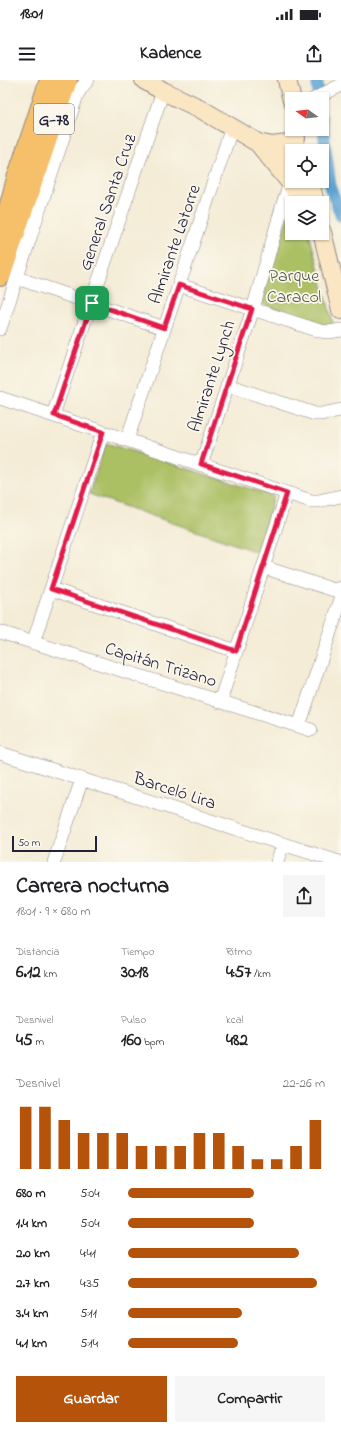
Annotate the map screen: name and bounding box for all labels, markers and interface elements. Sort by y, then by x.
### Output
text: 18:01 [20,3,43,25]
text: Kadence [140,41,201,67]
icon: menu [16,43,38,65]
icon: share [303,43,325,65]
north arrow [285,92,329,136]
map controls [285,92,329,240]
road number: G-78 [34,104,74,134]
street label: General Santa Cruz [73,130,145,274]
button: locate [285,144,329,188]
street label: Almirante Latorre [143,180,209,308]
button: layers [285,196,329,240]
park label: Parque Caracol [267,264,321,311]
pin [75,286,109,320]
icon: arrive [81,292,103,314]
street label: Almirante Lynch [183,317,243,436]
street label: Capitán Trizano [101,637,220,695]
street label: Barceló Lira [129,766,219,817]
scale bar [12,834,97,853]
text: 50 m [18,835,40,851]
text: Carrera nocturna [16,871,169,903]
button: share [283,875,325,917]
text: 18:01 · 9 × 680 m [16,902,91,921]
text: Distancia [16,944,60,960]
text: Tiempo [121,944,154,960]
text: Ritmo [226,944,252,960]
text: 6.12 [16,960,41,985]
text: 30:18 [121,960,149,985]
text: 4:57 [226,960,251,985]
text: km [41,966,57,982]
text: /km [251,966,271,982]
text: Desnivel [16,1012,53,1028]
text: Pulso [121,1012,146,1028]
text: kcal [226,1012,244,1028]
text: 45 [16,1028,33,1053]
text: 160 [121,1028,141,1053]
text: 482 [226,1028,248,1053]
text: m [33,1034,44,1050]
text: bpm [141,1034,164,1050]
text: Desnivel [16,1074,60,1093]
text: 22–26 m [283,1074,325,1093]
text: 680 m [16,1184,46,1203]
text: 5:04 [80,1184,100,1203]
text: 1.4 km [16,1214,47,1233]
text: 5:04 [80,1214,100,1233]
text: 2.0 km [16,1244,50,1263]
text: 4:41 [80,1244,96,1263]
text: 2.7 km [16,1274,50,1293]
text: 4:35 [80,1274,99,1293]
text: 3.4 km [16,1304,48,1323]
text: 5:11 [80,1304,97,1323]
text: 4.1 km [16,1334,47,1353]
text: 5:14 [80,1334,98,1353]
button: Guardar [16,1376,167,1422]
button: Compartir [175,1376,325,1422]

